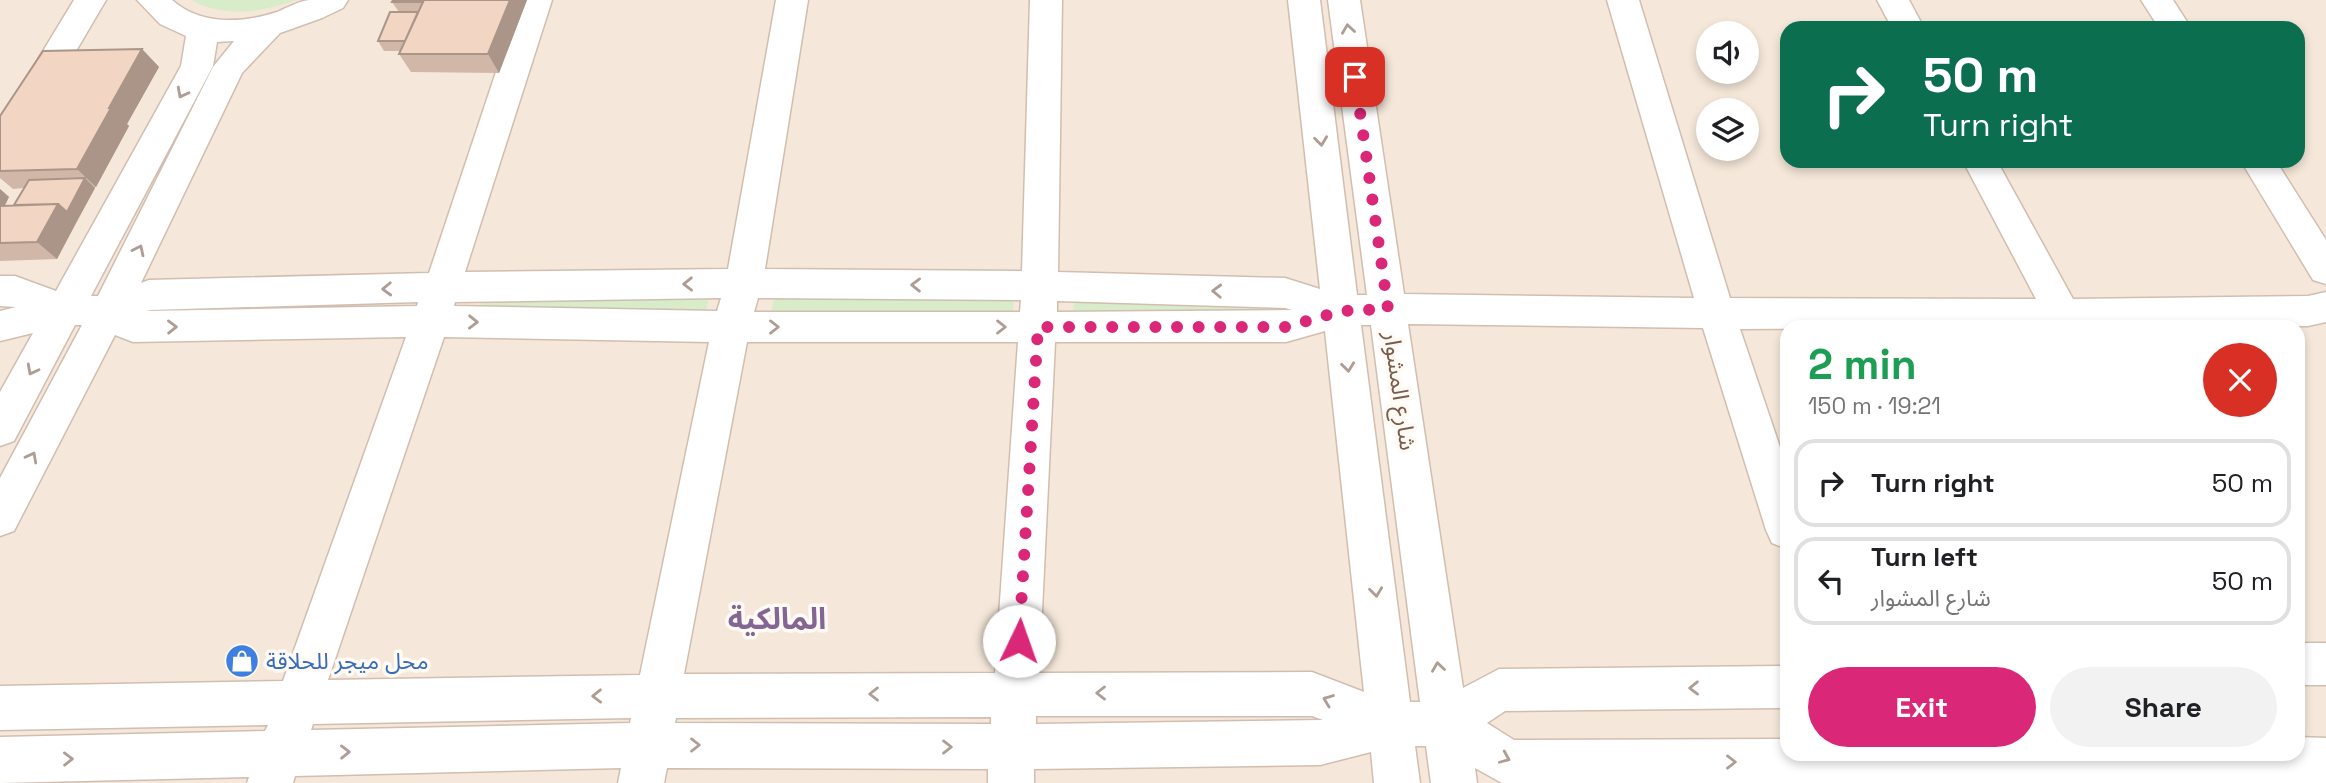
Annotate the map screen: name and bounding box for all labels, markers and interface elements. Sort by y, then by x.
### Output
map controls [1696,21,1759,161]
button: sound [1696,21,1759,84]
one-way arrow [1341,23,1356,35]
text: 50 m [1923,44,2038,106]
pin [1325,47,1385,107]
icon: right [1808,49,1899,140]
icon: arrive [1336,58,1374,96]
one-way arrow [177,86,190,98]
button: layers [1696,98,1759,161]
text: Turn right [1923,105,2073,145]
one-way arrow [1313,135,1328,147]
one-way arrow [131,245,145,257]
one-way arrow [683,276,693,292]
one-way arrow [910,277,921,293]
one-way arrow [382,281,393,296]
one-way arrow [1211,284,1222,299]
one-way arrow [468,315,479,330]
one-way arrow [167,319,178,334]
one-way arrow [769,319,780,335]
one-way arrow [997,319,1007,335]
street label: شارع المشوار [1375,329,1423,453]
text: 2 min [1808,338,1917,391]
button: close [2203,343,2277,417]
one-way arrow [1340,361,1355,372]
one-way arrow [27,362,41,375]
text: 150 m · 19:21 [1808,391,1941,421]
one-way arrow [23,452,37,465]
icon: right [1812,464,1850,502]
text: Turn right [1871,466,1995,500]
text: 50 m [2212,466,2273,500]
text: Turn left [1871,540,1978,574]
icon: left [1812,562,1850,600]
text: 50 m [2212,564,2273,598]
text: شارع المشوار [1871,583,1991,613]
one-way arrow [1368,587,1383,598]
district label: المالكية [728,599,826,638]
position arrow [982,604,1056,678]
shop icon: محل ميجر للحلاقة [223,642,261,680]
place label: محل ميجر للحلاقة [266,646,429,676]
one-way arrow [1431,661,1446,673]
button: Exit [1808,667,2036,747]
button: Share [2050,667,2277,747]
one-way arrow [1688,680,1699,696]
one-way arrow [1096,685,1106,701]
one-way arrow [868,686,879,702]
one-way arrow [592,689,603,704]
one-way arrow [1322,694,1334,708]
one-way arrow [690,737,700,753]
one-way arrow [942,739,952,755]
one-way arrow [340,744,350,760]
one-way arrow [1498,750,1510,764]
one-way arrow [63,751,74,766]
one-way arrow [1726,754,1737,770]

